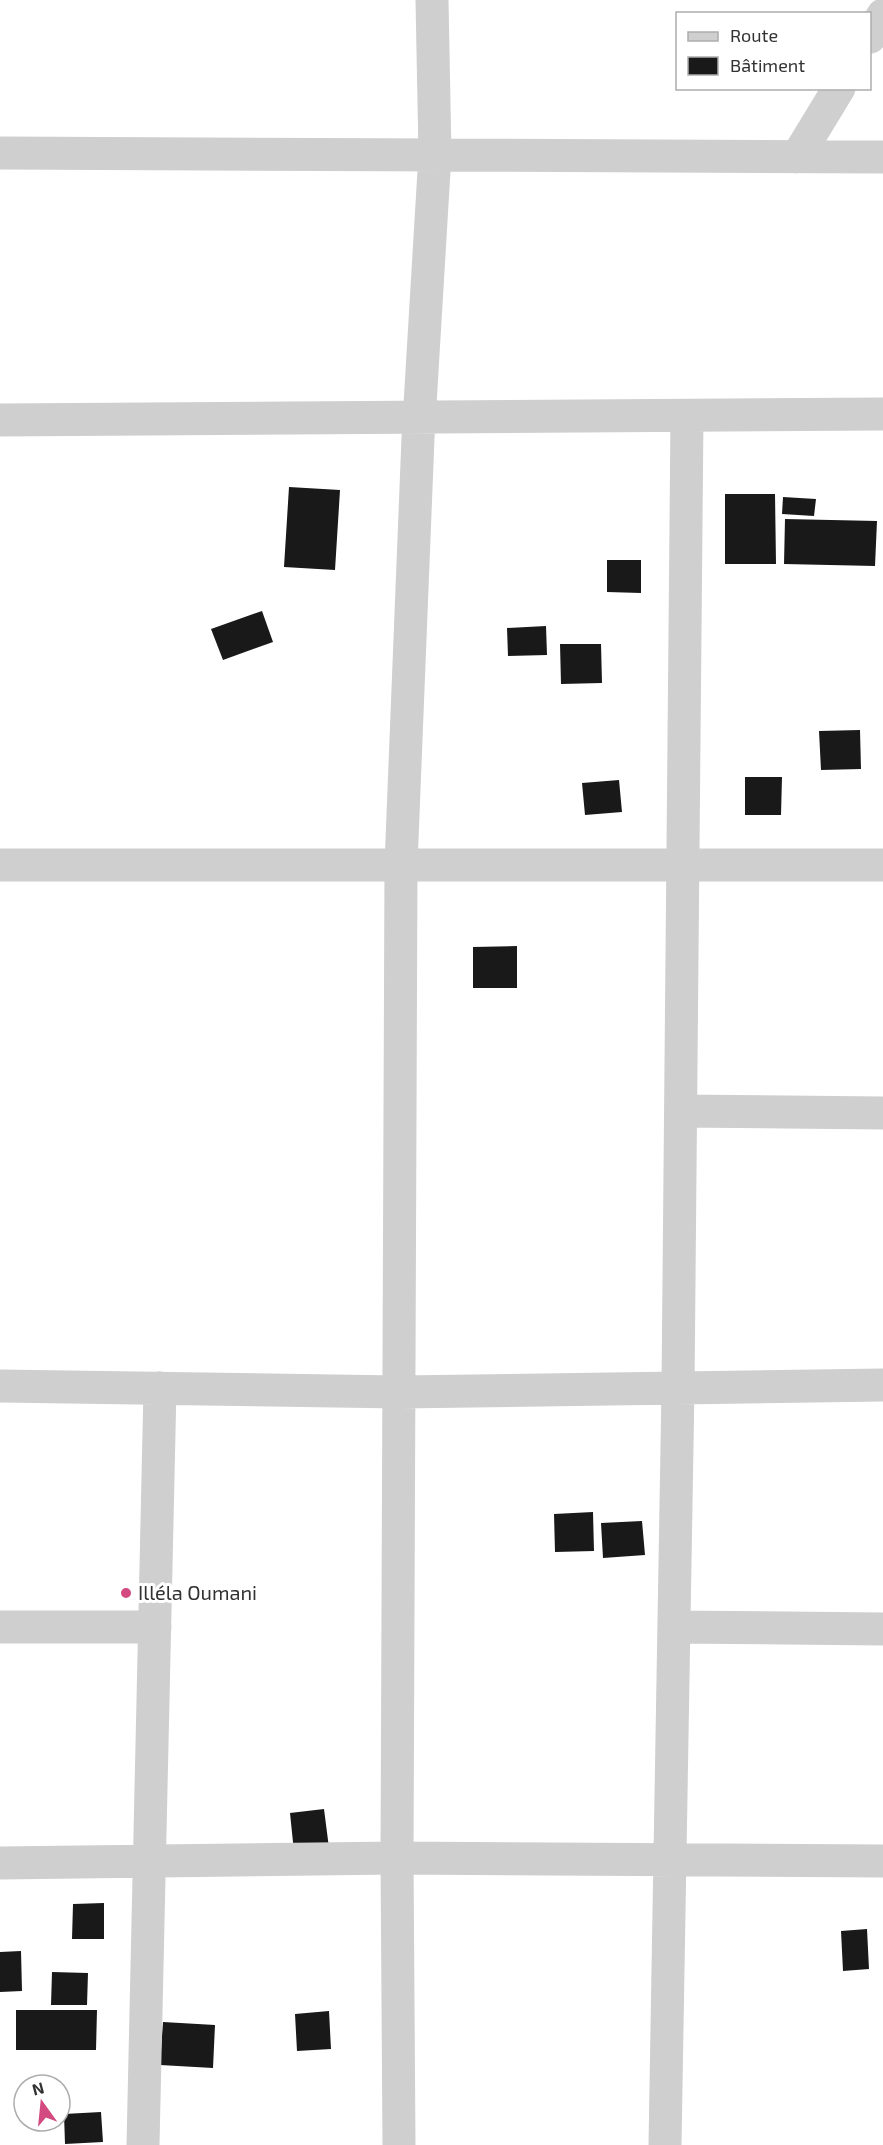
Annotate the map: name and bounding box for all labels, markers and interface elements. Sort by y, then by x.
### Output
legend [676,12,871,90]
text: Route [730,24,778,46]
text: Bâtiment [730,54,805,76]
place label: Illéla Oumani [138,1580,257,1604]
marker: Illéla Oumani [119,1586,133,1600]
north arrow [12,2073,72,2133]
text: N [30,2077,46,2099]

